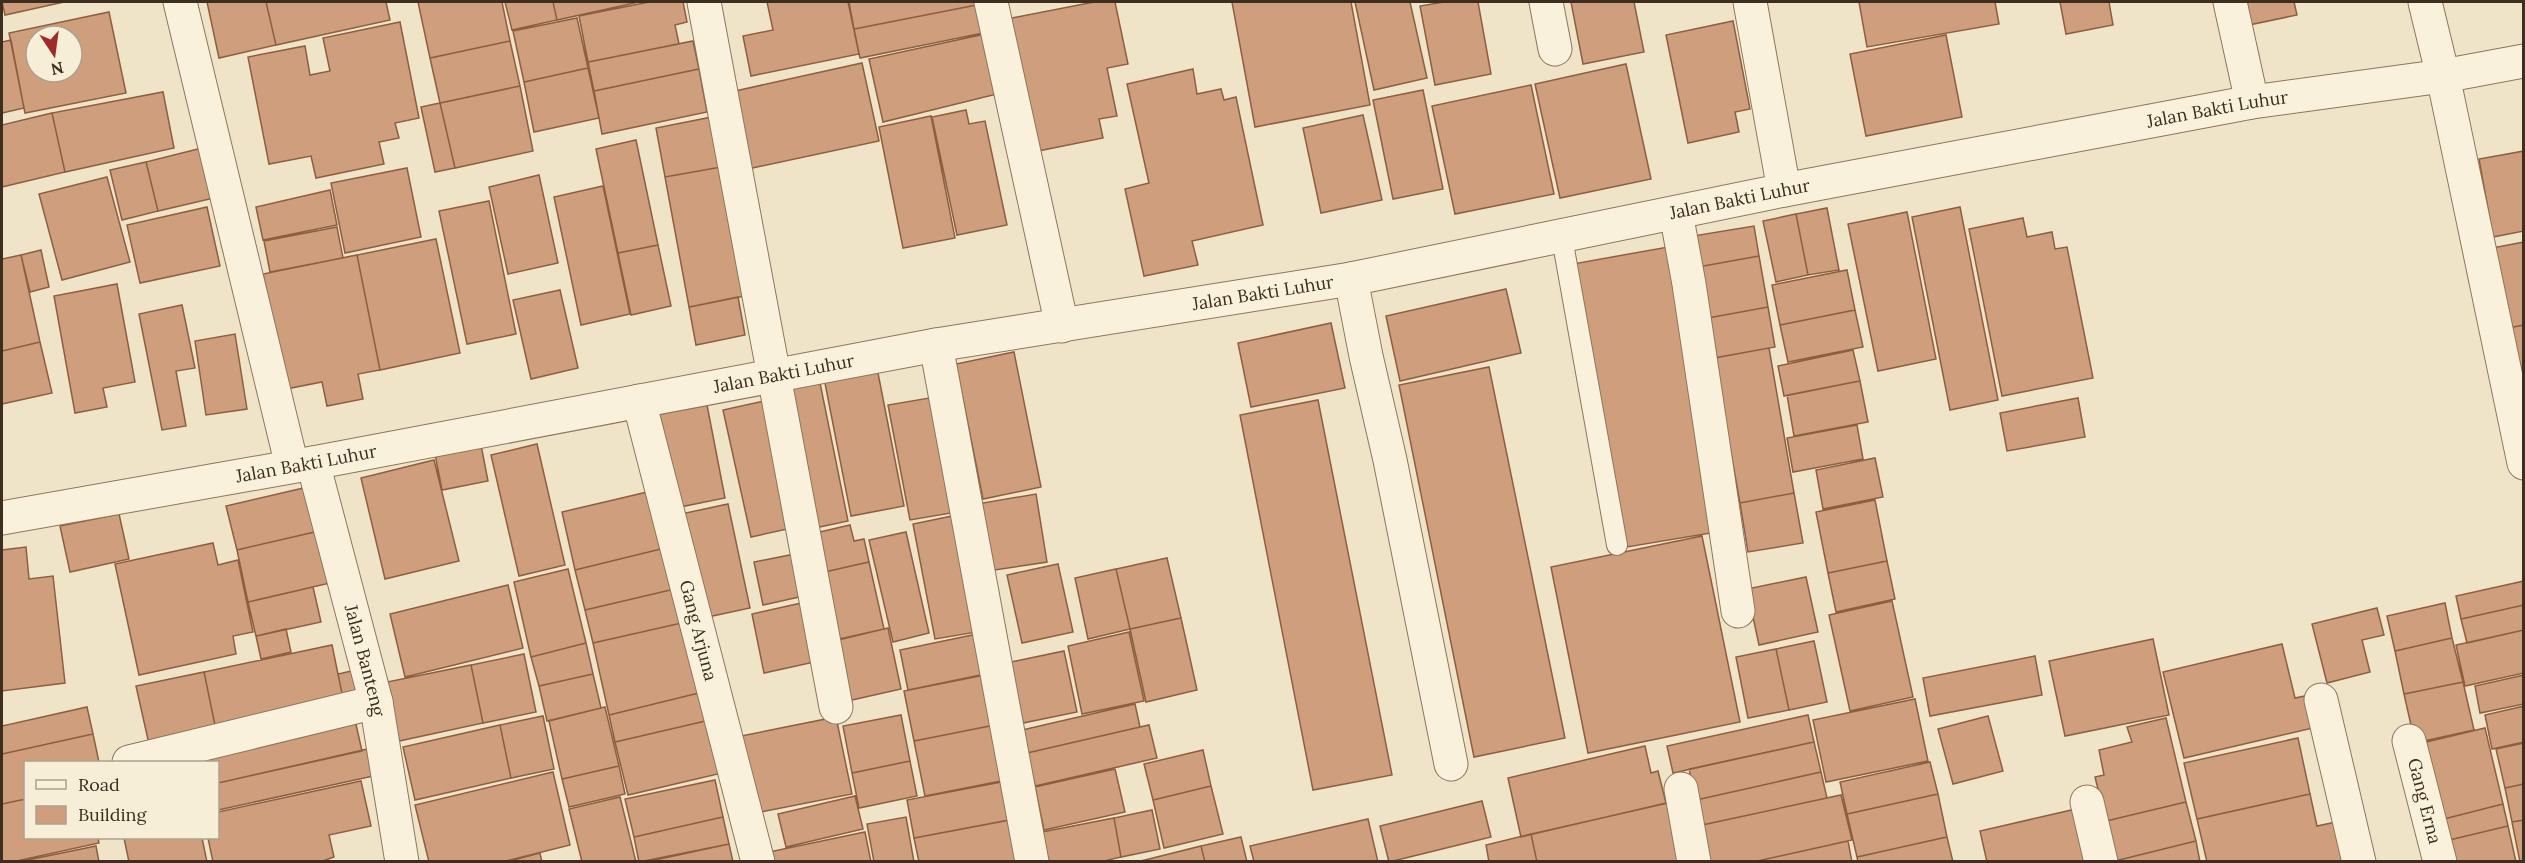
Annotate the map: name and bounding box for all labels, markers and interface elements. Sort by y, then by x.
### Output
north arrow [24,24,84,84]
text: N [49,57,66,80]
street label: Jalan Bakti Luhur [2144,85,2290,133]
street label: Jalan Bakti Luhur [1666,173,1812,224]
street label: Jalan Bakti Luhur [1189,270,1336,315]
street label: Jalan Bakti Luhur [710,349,856,398]
street label: Jalan Bakti Luhur [233,439,379,488]
street label: Gang Arjuna [675,577,723,683]
street label: Jalan Banteng [340,601,390,719]
street label: Gang Erna [2403,756,2447,846]
legend [24,761,219,839]
text: Road [78,773,120,796]
text: Building [78,803,148,826]

